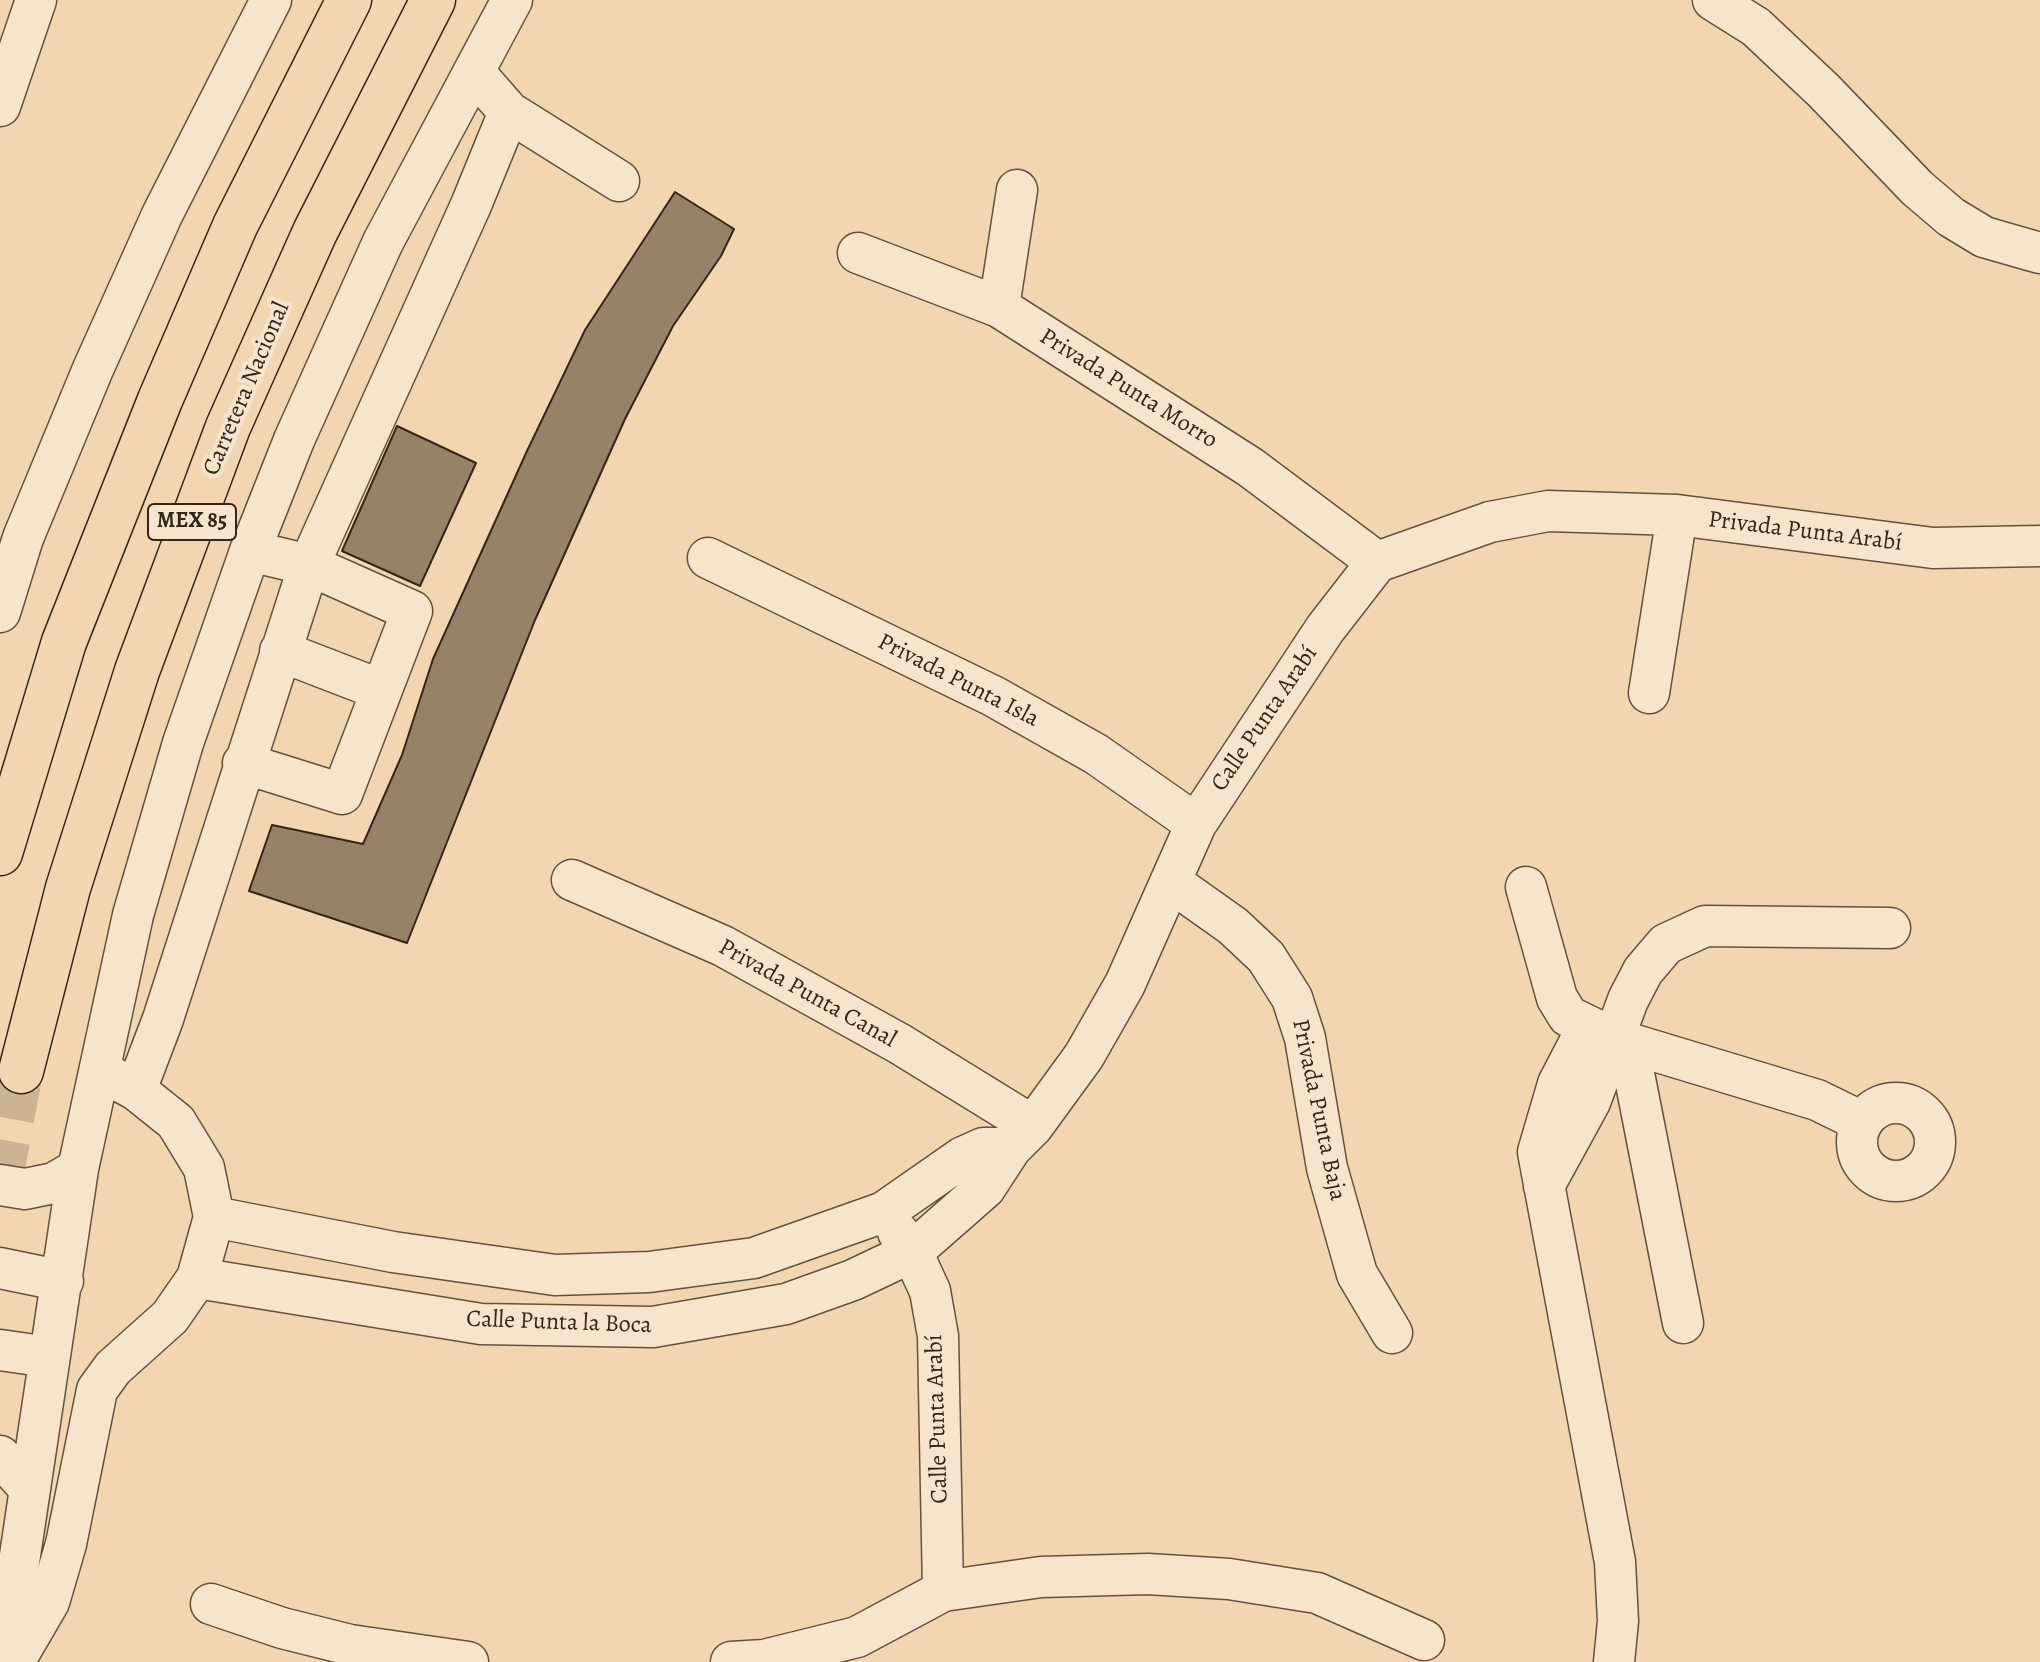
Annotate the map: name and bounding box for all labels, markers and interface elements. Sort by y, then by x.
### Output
street label: Carretera Nacional [197,298,297,480]
street label: Privada Punta Morro [1034,323,1222,455]
road number: MEX 85 [148,504,236,540]
street label: Privada Punta Arabí [1706,506,1904,558]
street label: Privada Punta Isla [872,628,1044,734]
street label: Calle Punta Arabí [1206,641,1324,797]
street label: Privada Punta Canal [713,933,901,1055]
street label: Privada Punta Baja [1285,1016,1351,1204]
street label: Calle Punta la Boca [466,1305,652,1341]
street label: Calle Punta Arabí [921,1334,955,1504]

